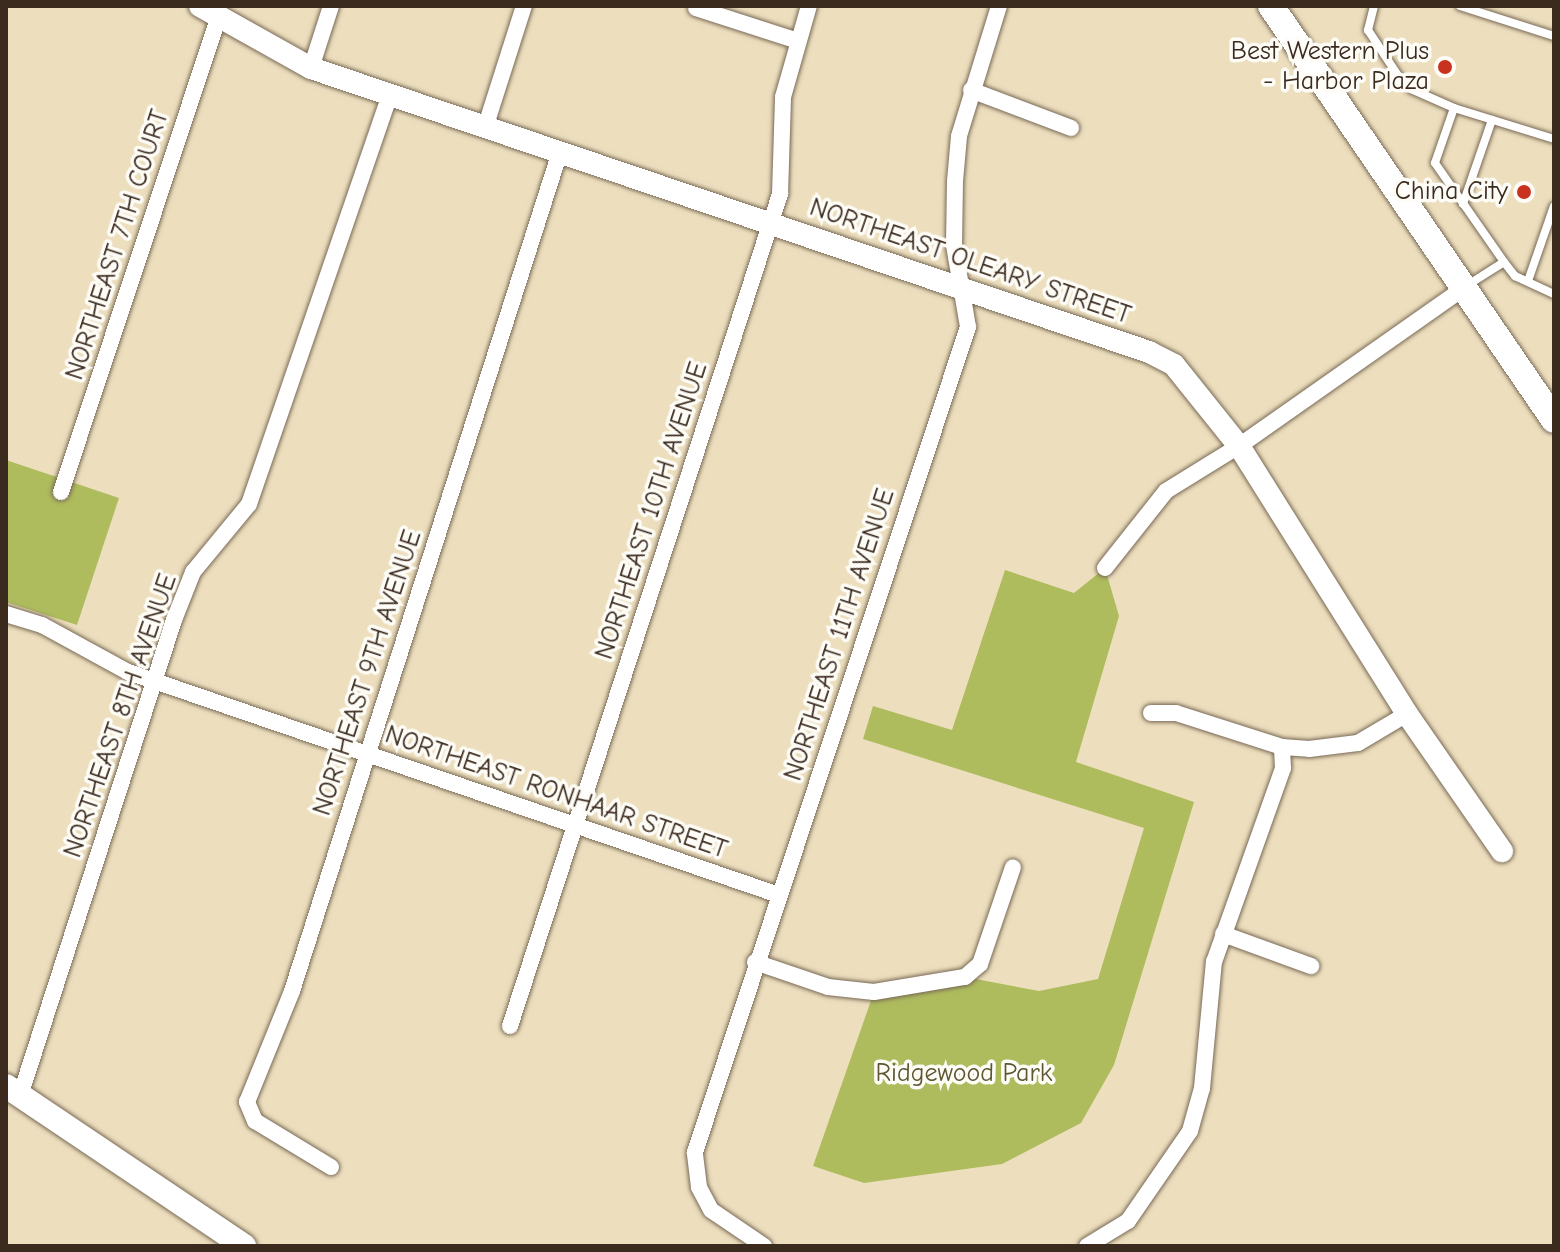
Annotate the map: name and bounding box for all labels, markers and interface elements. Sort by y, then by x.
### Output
place label: Best Western Plus - Harbor Plaza [1231,36,1429,98]
marker: Best Western Plus - Harbor Plaza [1436,58,1454,76]
street label: NORTHEAST 7TH COURT [60,106,176,384]
place label: China City [1395,176,1508,208]
marker: China City [1515,183,1533,201]
street label: NORTHEAST OLEARY STREET [805,192,1135,332]
street label: NORTHEAST 10TH AVENUE [589,358,715,664]
street label: NORTHEAST 11TH AVENUE [778,485,902,785]
street label: NORTHEAST 9TH AVENUE [307,526,429,820]
street label: NORTHEAST 8TH AVENUE [58,570,184,862]
street label: NORTHEAST RONHAAR STREET [381,720,731,866]
park label: Ridgewood Park [876,1058,1052,1090]

